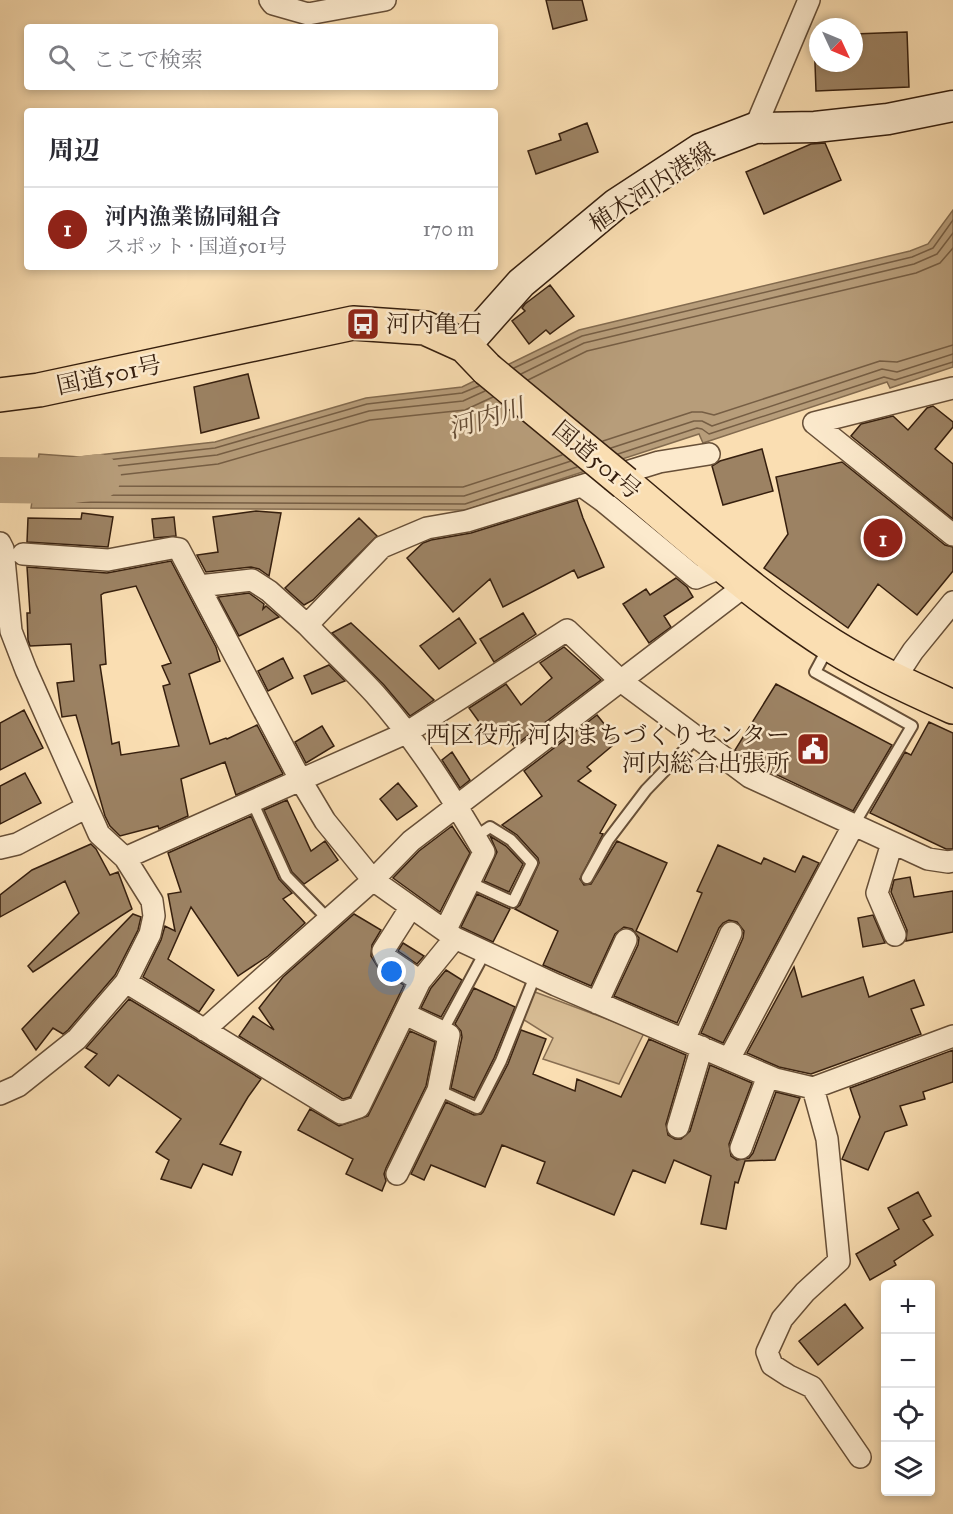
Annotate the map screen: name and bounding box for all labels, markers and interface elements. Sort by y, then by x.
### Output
north arrow [809,18,863,72]
search box [24,24,498,90]
icon: search [45,41,78,74]
text: ここで検索 [93,46,203,73]
text: 周辺 [48,134,100,166]
street label: 植木河内港線 [583,135,721,239]
text: 河内漁業協同組合 [105,203,281,230]
text: 1 [64,217,71,241]
text: 170 m [423,217,474,241]
text: スポット · 国道501号 [105,234,287,258]
bus stop icon: 河内亀石 [345,306,381,342]
place label: 河内亀石 [386,309,482,339]
street label: 国道501号 [54,349,164,401]
water label: 河内川 [444,390,531,445]
street label: 国道501号 [547,414,647,506]
pin: 1 [864,516,902,560]
place label: 西区役所 河内まちづくりセンター 河内総合出張所 [426,720,790,778]
public building icon: 西区役所 河内まちづくりセンター 河内総合出張所 [795,731,831,767]
your location [377,957,406,986]
map controls [881,1280,935,1496]
button: + [881,1280,935,1334]
button: − [881,1334,935,1388]
button: locate [881,1388,935,1442]
button: layers [881,1442,935,1496]

